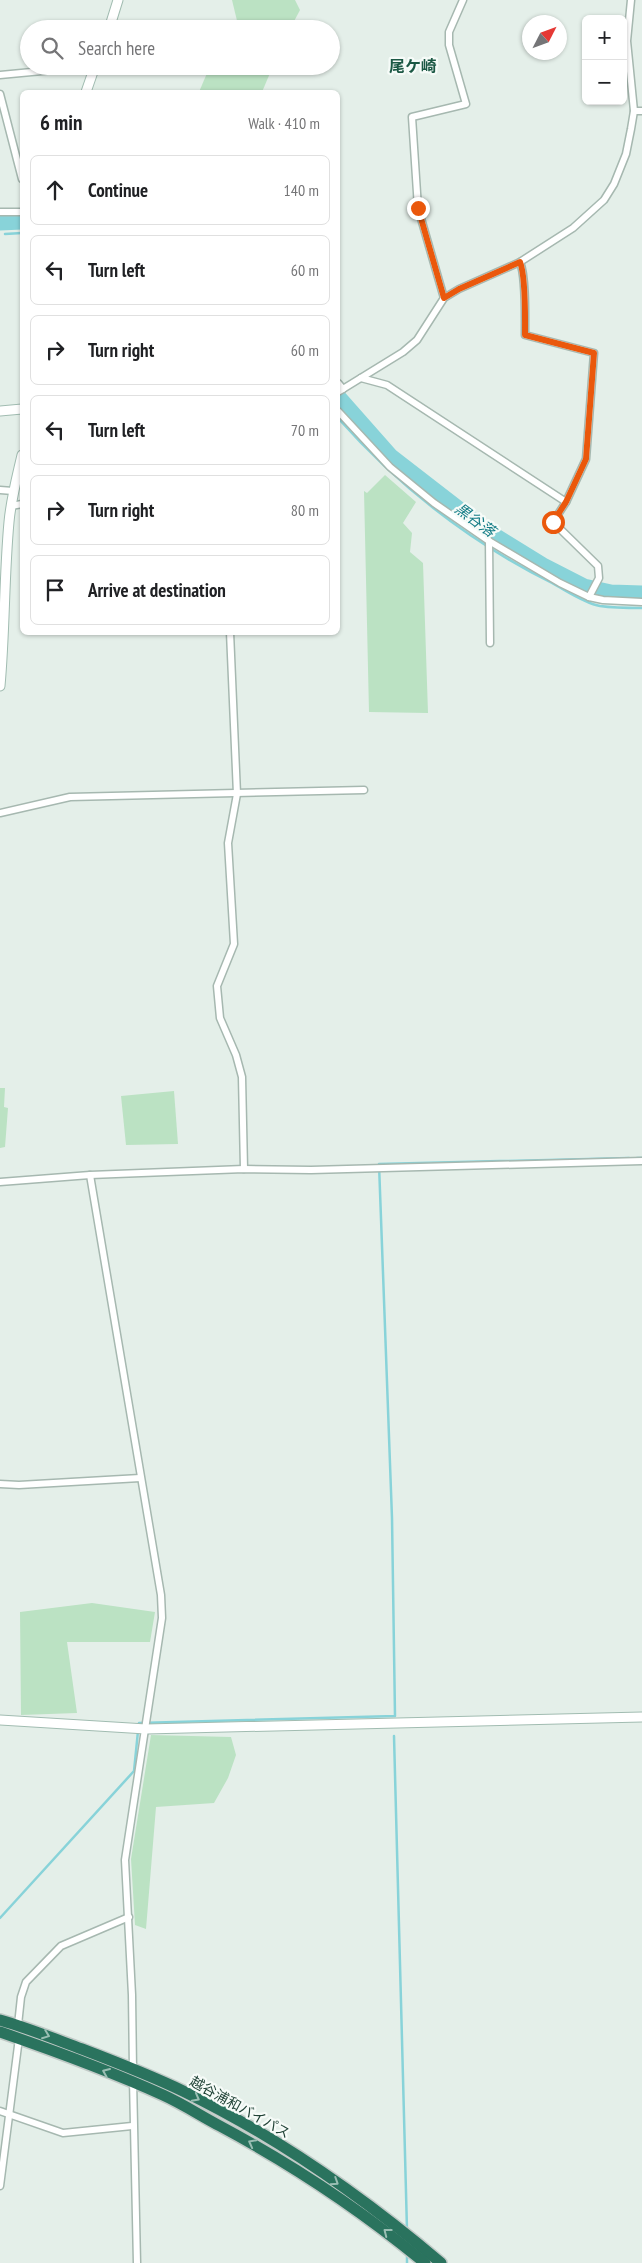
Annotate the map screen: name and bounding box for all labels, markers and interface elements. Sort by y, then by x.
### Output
north arrow [522,15,567,60]
map controls [582,15,627,105]
button: + [582,15,627,60]
search box [20,20,340,75]
icon: search [38,34,66,62]
text: Search here [78,36,155,60]
district label: 尾ケ崎 [389,56,437,76]
button: − [582,60,627,105]
text: 6 min [40,109,82,136]
text: Walk · 410 m [248,113,320,133]
icon: ahead [41,176,69,204]
text: Continue [88,178,148,202]
text: 140 m [284,180,319,200]
route end [407,197,430,220]
icon: left [41,256,69,284]
text: Turn left [88,258,145,282]
text: 60 m [291,260,319,280]
icon: right [41,336,69,364]
text: Turn right [88,338,154,362]
text: 60 m [291,340,319,360]
icon: left [41,416,69,444]
text: Turn left [88,418,145,442]
text: 70 m [291,420,319,440]
icon: right [41,496,69,524]
text: Turn right [88,498,154,522]
water label: 黒谷落 [452,499,501,542]
text: 80 m [291,500,319,520]
route start [542,511,565,534]
icon: arrive [41,576,69,604]
text: Arrive at destination [88,578,226,602]
one-way arrow [41,2029,50,2040]
one-way arrow [102,2067,111,2078]
street label: 越谷浦和バイパス [187,2072,293,2142]
one-way arrow [191,2092,200,2102]
one-way arrow [248,2139,257,2149]
one-way arrow [329,2176,339,2185]
one-way arrow [384,2230,393,2238]

